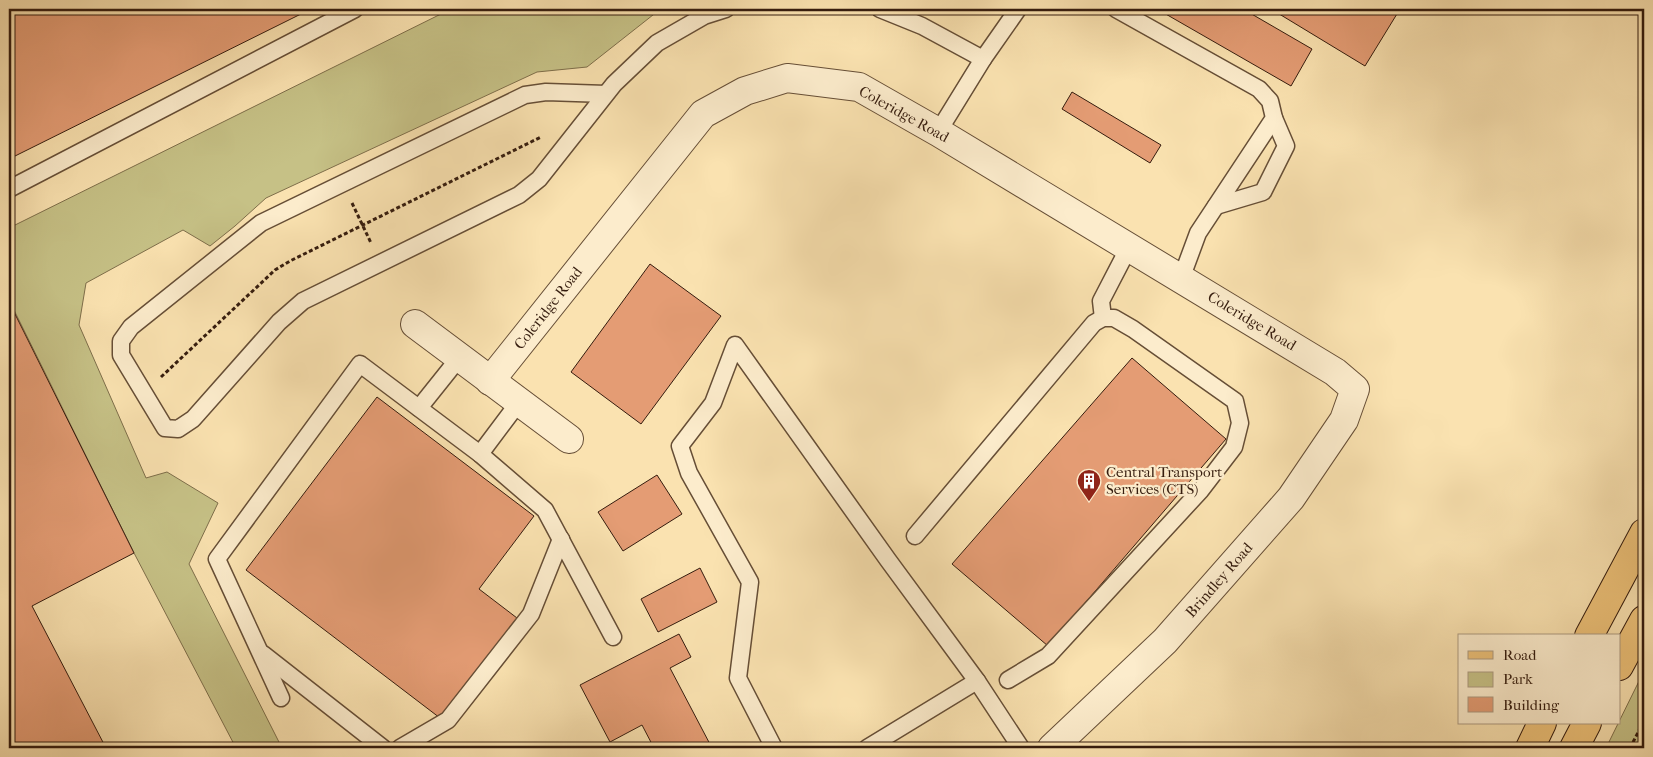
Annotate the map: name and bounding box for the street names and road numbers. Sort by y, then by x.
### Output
street label: Coleridge Road [856,82,953,147]
street label: Coleridge Road [510,262,586,353]
street label: Coleridge Road [1205,288,1300,355]
street label: Brindley Road [1182,538,1257,621]

